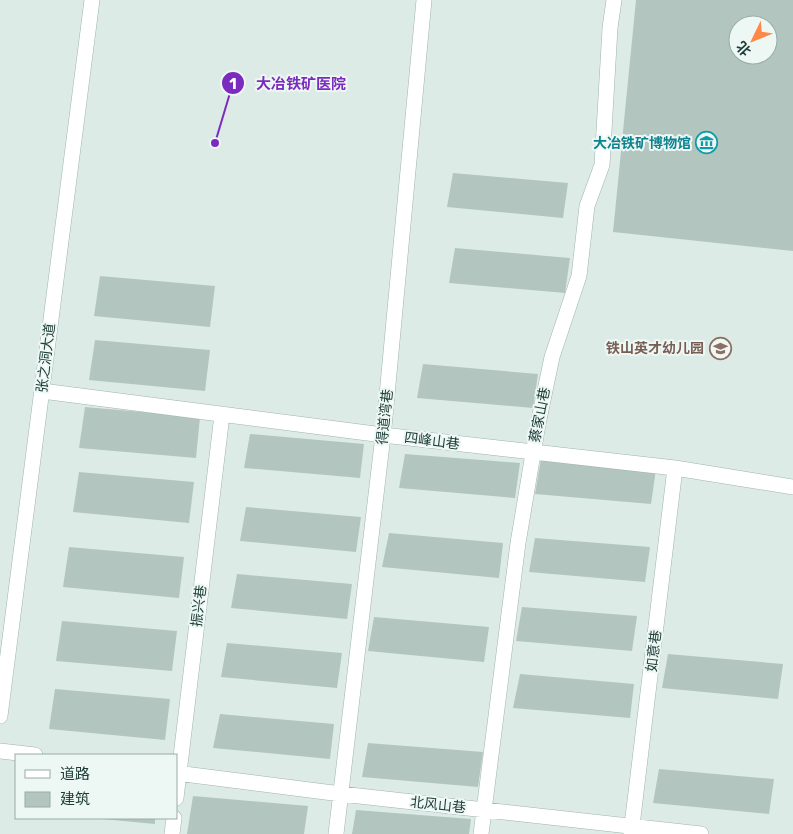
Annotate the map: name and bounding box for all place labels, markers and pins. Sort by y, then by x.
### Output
callout: 大冶铁矿医院 [221,68,356,98]
museum icon: 大冶铁矿博物馆 [695,131,719,155]
place label: 大冶铁矿博物馆 [593,135,691,152]
school or university icon: 铁山英才幼儿园 [708,336,732,360]
place label: 铁山英才幼儿园 [606,340,704,357]

